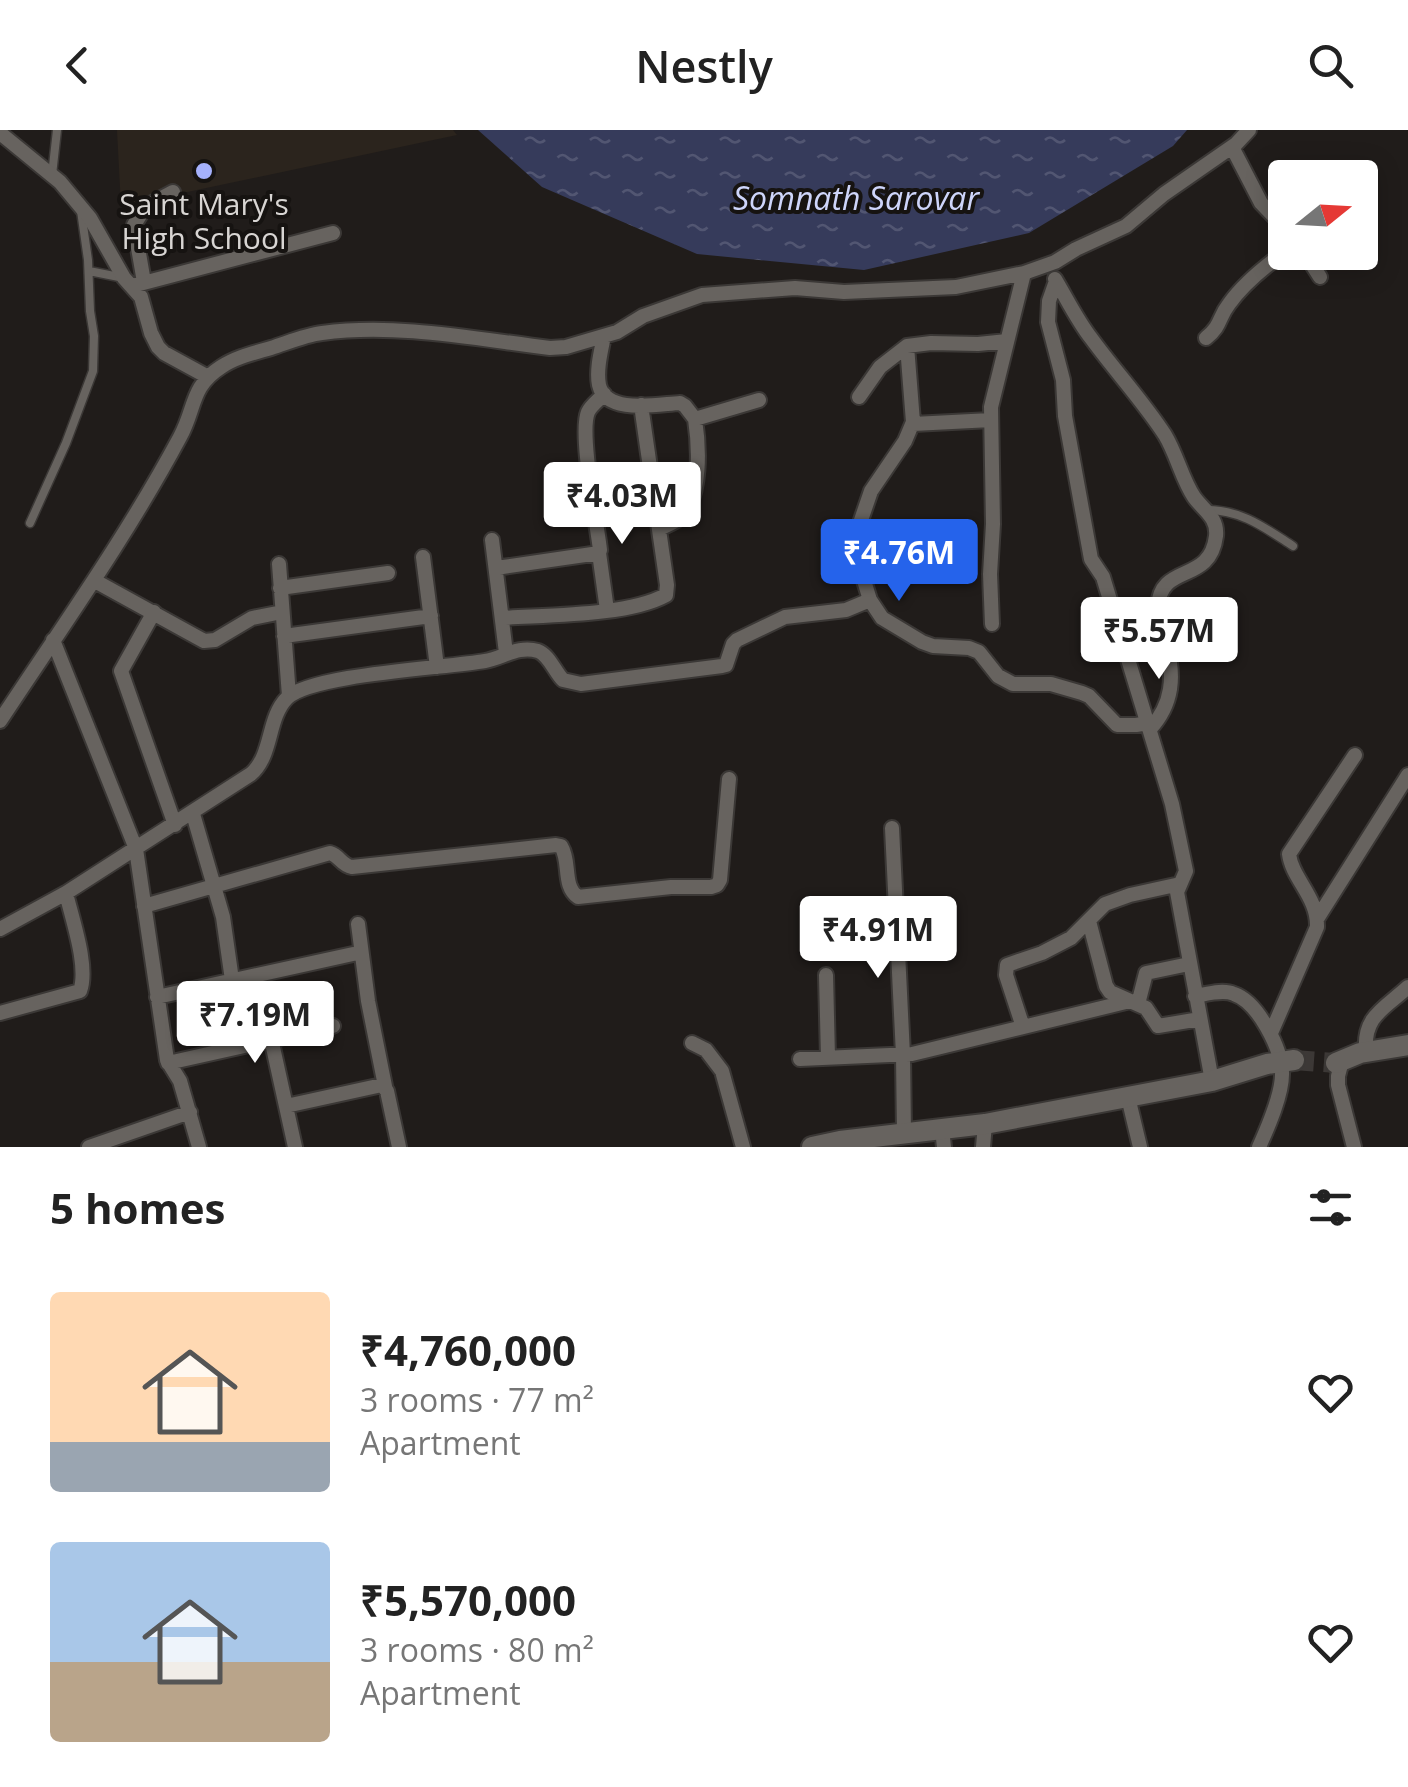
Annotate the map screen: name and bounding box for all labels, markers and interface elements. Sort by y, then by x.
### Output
text: Nestly [635,35,773,96]
icon: back [50,38,105,93]
icon: search [1303,38,1358,93]
marker: Saint Mary's High School [193,160,215,182]
north arrow [1268,160,1378,270]
map controls [1268,160,1378,270]
water label: Somnath Sarovar [733,176,980,219]
place label: Saint Mary's High School [119,183,289,258]
pin: ₹4.03M [541,462,703,547]
text: ₹4.03M [566,473,678,516]
pin: ₹4.76M [818,519,980,604]
text: ₹4.76M [843,530,955,573]
pin: ₹5.57M [1078,597,1240,682]
text: ₹5.57M [1103,608,1215,651]
pin: ₹4.91M [797,896,959,981]
text: ₹4.91M [822,907,934,950]
pin: ₹7.19M [174,981,336,1066]
text: ₹7.19M [199,992,311,1035]
text: 5 homes [50,1179,225,1236]
icon: filters [1303,1180,1358,1235]
text: ₹4,760,000 [360,1321,576,1378]
icon: home [130,1332,250,1452]
icon: heart [1303,1365,1358,1420]
text: 3 rooms · 77 m² [360,1378,594,1421]
text: Apartment [360,1421,521,1464]
text: ₹5,570,000 [360,1571,576,1628]
icon: home [130,1582,250,1702]
icon: heart [1303,1615,1358,1670]
text: 3 rooms · 80 m² [360,1628,594,1671]
text: Apartment [360,1671,521,1714]

